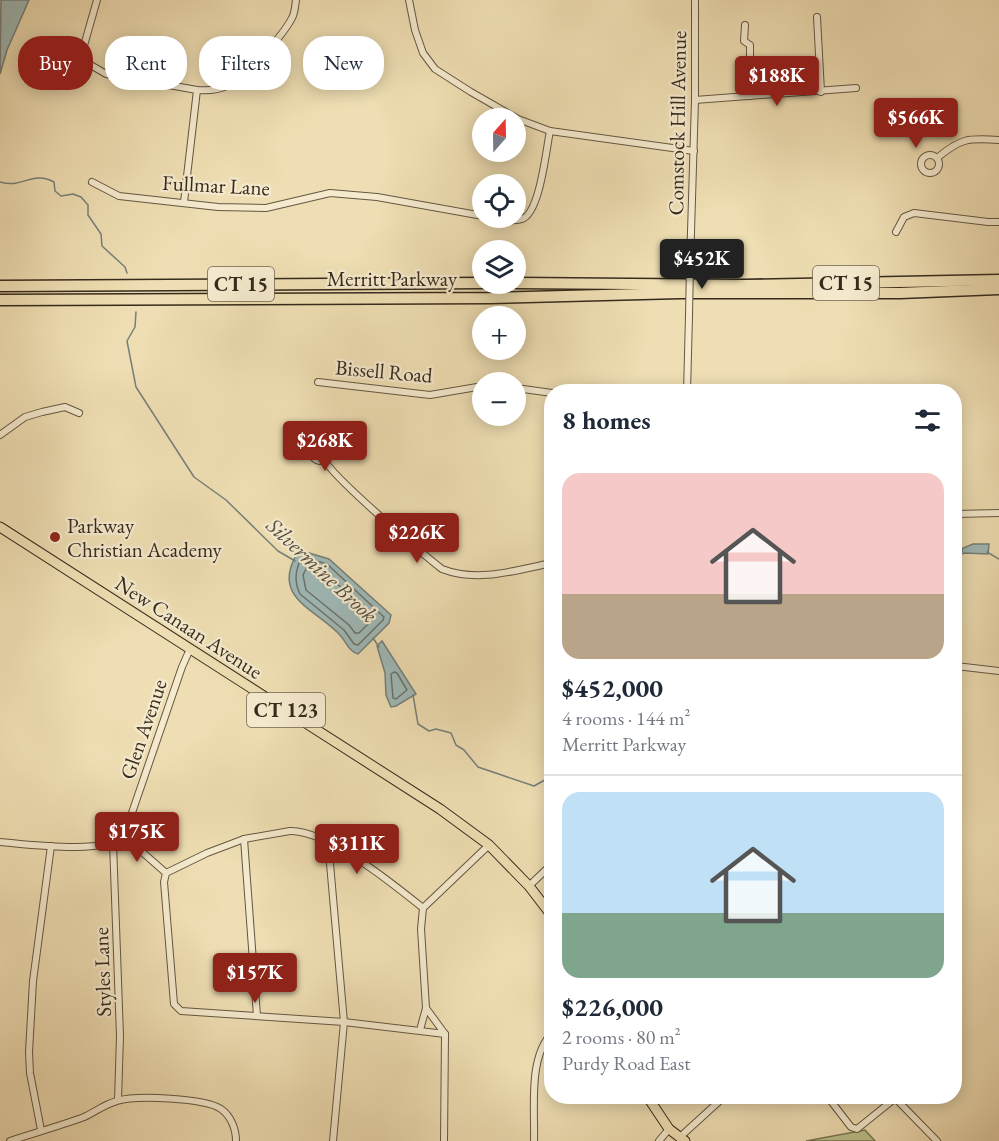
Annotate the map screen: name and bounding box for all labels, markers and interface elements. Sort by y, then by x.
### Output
street label: Comstock Hill Avenue [662,30,692,216]
chip: Buy [18,36,93,90]
chip: Rent [105,36,187,90]
chip: Filters [199,36,291,90]
chip: New [303,36,384,90]
pin: $188K [735,56,819,107]
text: $188K [749,62,805,88]
pin: $566K [874,98,958,149]
text: $566K [888,104,944,130]
north arrow [472,108,526,162]
map controls [472,108,526,426]
street label: Fullmar Lane [161,169,271,201]
button: locate [472,174,526,228]
pin: $452K [660,239,744,290]
button: layers [472,240,526,294]
text: $452K [674,245,730,271]
street label: Merritt Parkway [327,265,458,292]
road number: CT 15 [813,266,879,300]
road number: CT 15 [208,267,274,301]
button: + [472,306,526,360]
street label: Bissell Road [334,353,434,389]
button: − [472,372,526,426]
text: 8 homes [562,403,651,437]
icon: filters [911,404,944,437]
pin: $268K [283,421,367,472]
text: $268K [297,427,353,453]
water label: Silvermine Brook [260,510,384,629]
place label: Parkway Christian Academy [67,512,223,563]
icon: home [699,512,807,620]
pin: $226K [375,513,459,564]
text: $226K [389,519,445,545]
marker: Parkway Christian Academy [48,530,62,544]
street label: New Canaan Avenue [110,569,268,685]
text: $452,000 [562,671,663,705]
street label: Glen Avenue [113,675,173,783]
road number: CT 123 [247,693,325,727]
text: 4 rooms · 144 m² [562,705,690,731]
text: Merritt Parkway [562,731,686,757]
pin: $175K [95,812,179,863]
text: $175K [109,818,165,844]
pin: $311K [315,824,399,875]
text: $311K [329,830,385,856]
icon: home [699,831,807,939]
street label: Styles Lane [87,927,117,1017]
pin: $157K [213,953,297,1004]
text: $157K [227,959,283,985]
text: $226,000 [562,990,663,1024]
text: 2 rooms · 80 m² [562,1024,681,1050]
text: Purdy Road East [562,1050,691,1076]

